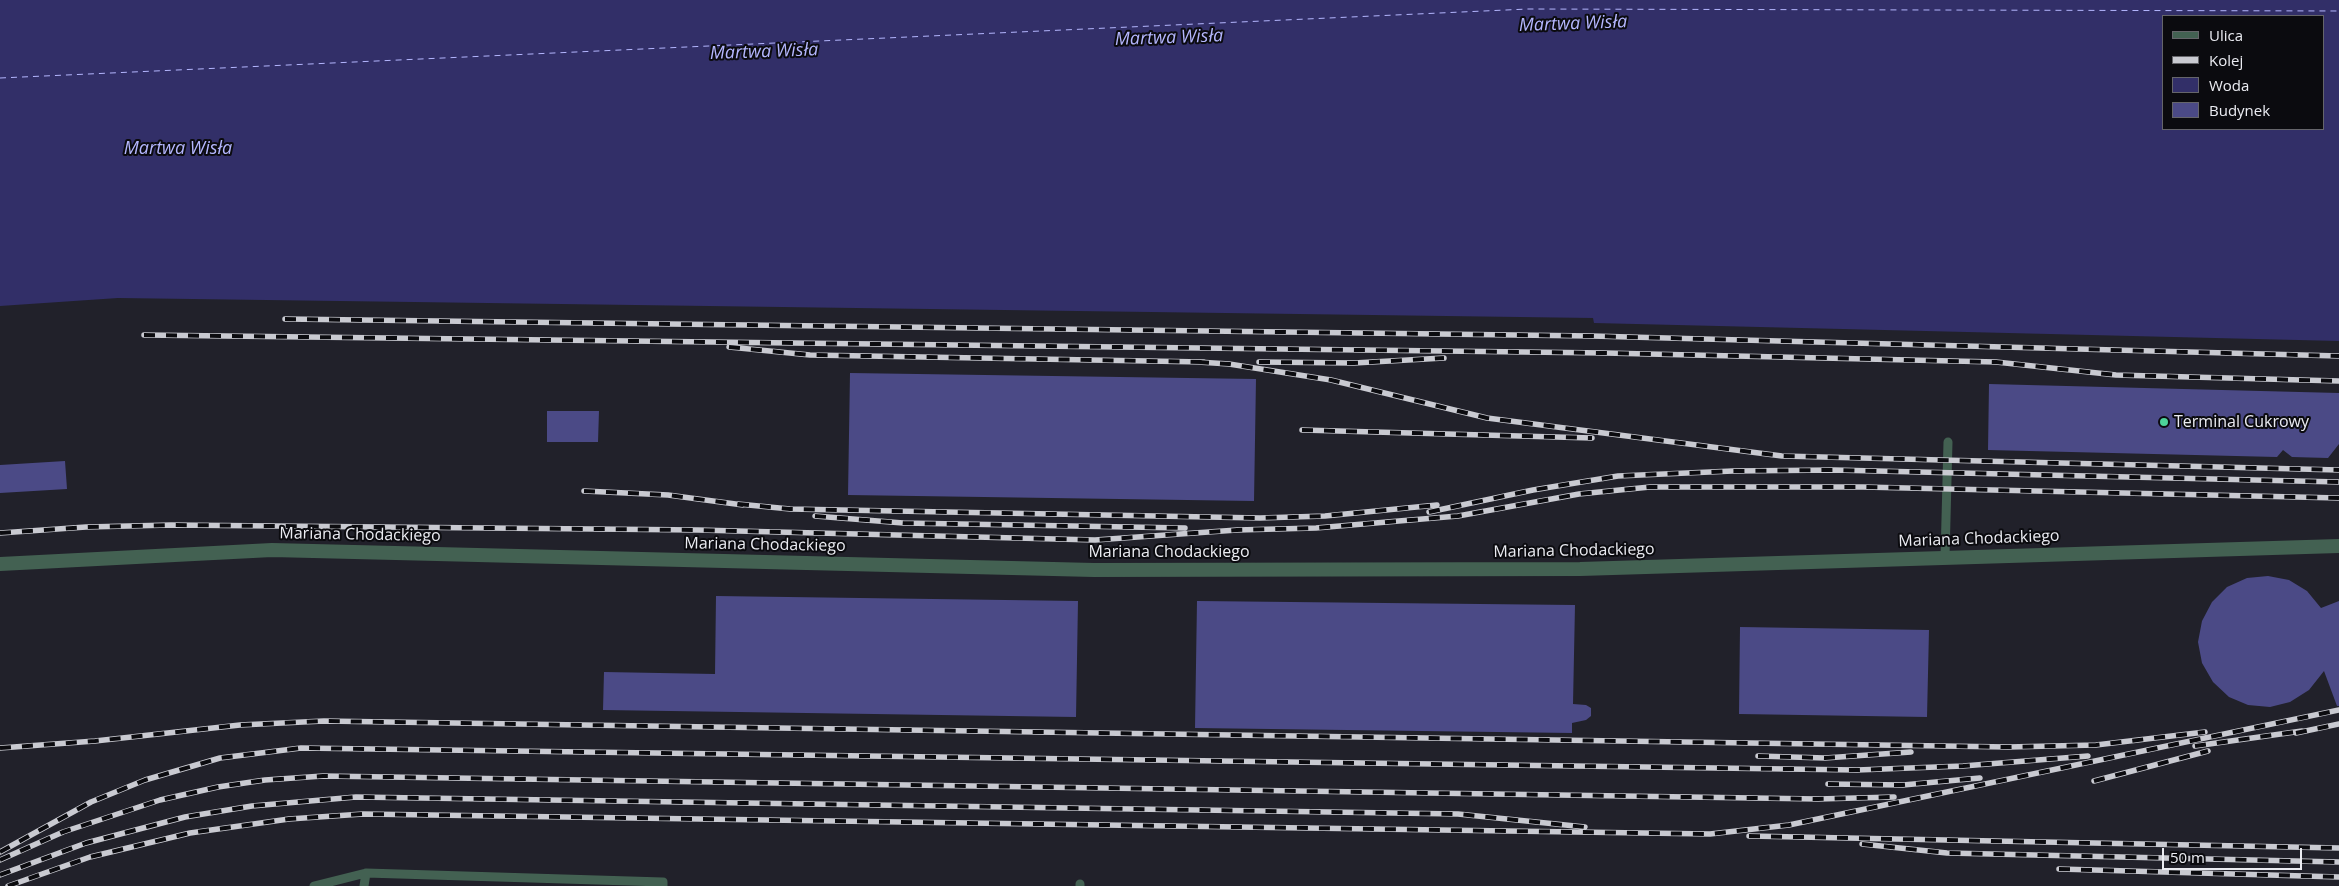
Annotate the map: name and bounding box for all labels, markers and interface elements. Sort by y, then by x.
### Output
water label: Martwa Wisła [1518,11,1628,37]
legend [2162,15,2324,130]
water label: Martwa Wisła [1114,25,1224,51]
text: Ulica [2209,25,2243,45]
water label: Martwa Wisła [709,39,819,65]
text: Kolej [2209,50,2243,70]
text: Woda [2209,75,2249,95]
text: Budynek [2209,100,2270,120]
water label: Martwa Wisła [124,138,232,160]
place label: Terminal Cukrowy [2174,412,2309,432]
marker: Terminal Cukrowy [2158,416,2170,428]
street label: Mariana Chodackiego [279,524,441,546]
street label: Mariana Chodackiego [1898,527,2060,551]
street label: Mariana Chodackiego [684,534,846,556]
street label: Mariana Chodackiego [1493,540,1655,562]
street label: Mariana Chodackiego [1088,542,1250,562]
scale bar [2164,838,2304,870]
text: 50 m [2170,847,2205,867]

